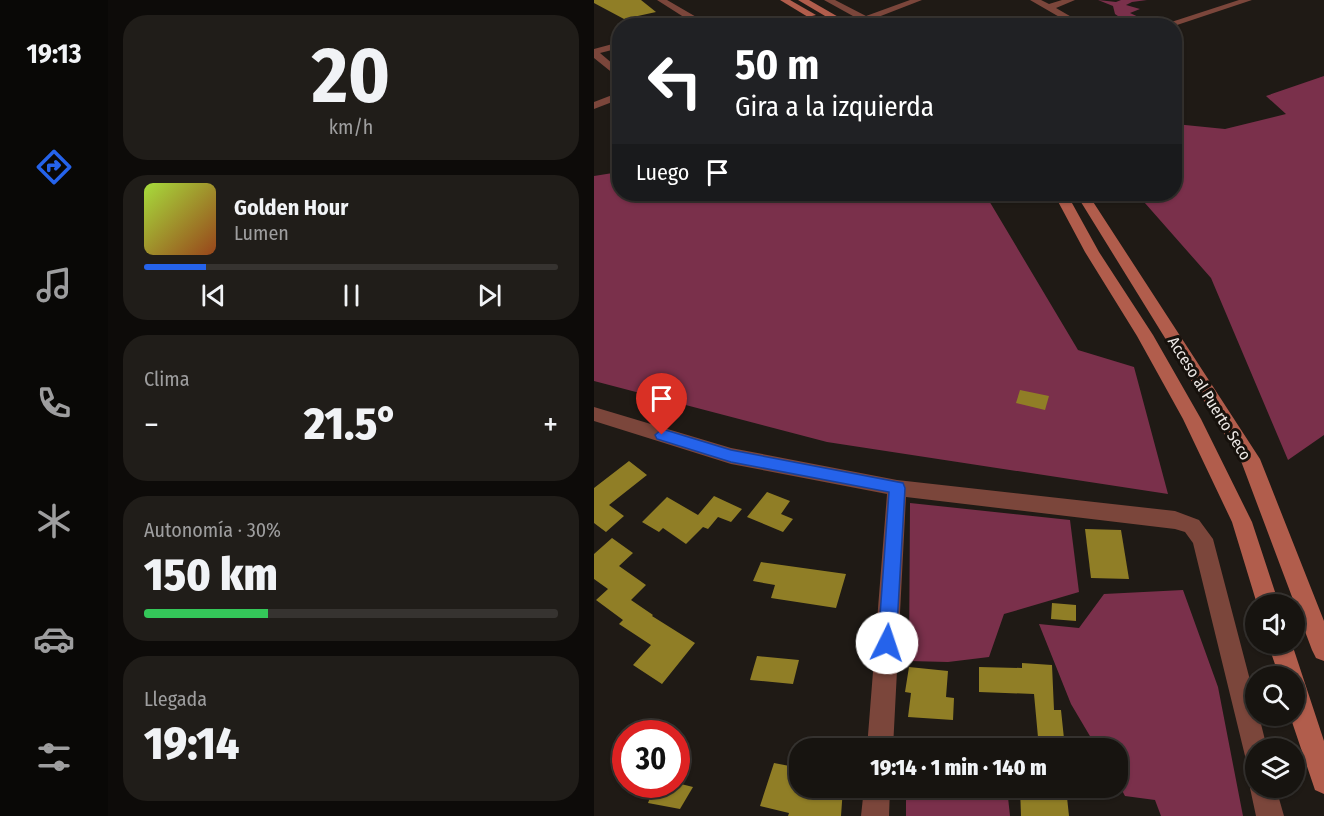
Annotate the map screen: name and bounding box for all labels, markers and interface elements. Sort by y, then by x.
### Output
text: 20 [312,29,390,123]
text: 19:13 [27,38,81,70]
text: 50 m [735,40,819,90]
icon: left [636,42,714,120]
text: Gira a la izquierda [735,91,934,123]
text: km/h [329,115,373,139]
icon: directions [33,146,75,188]
icon: arrive [701,156,734,189]
text: Luego [636,159,689,186]
text: Golden Hour [234,194,348,221]
text: Lumen [234,221,289,245]
icon: music [33,264,75,306]
icon: previous [197,279,230,312]
icon: pause [335,279,368,312]
icon: next [473,279,506,312]
street label: Acceso al Puerto Seco [1164,333,1255,463]
text: Clima [144,367,189,391]
pin [636,373,687,435]
icon: phone [33,382,75,424]
icon: arrive [645,382,678,415]
text: 21.5° [304,397,398,451]
text: − [144,405,159,445]
text: + [543,405,558,445]
icon: climate [33,500,75,542]
text: Autonomía · 30% [144,518,281,542]
text: 150 km [144,548,278,602]
map controls [1245,594,1305,798]
button: sound [1245,594,1305,654]
position arrow [855,611,919,675]
icon: car [33,618,75,660]
button: search [1245,666,1305,726]
text: Llegada [144,687,207,711]
text: 19:14 [144,717,239,771]
speed limit sign: 30 [612,720,690,798]
icon: filters [33,736,75,778]
button: layers [1245,738,1305,798]
text: 19:14 · 1 min · 140 m [870,754,1047,781]

